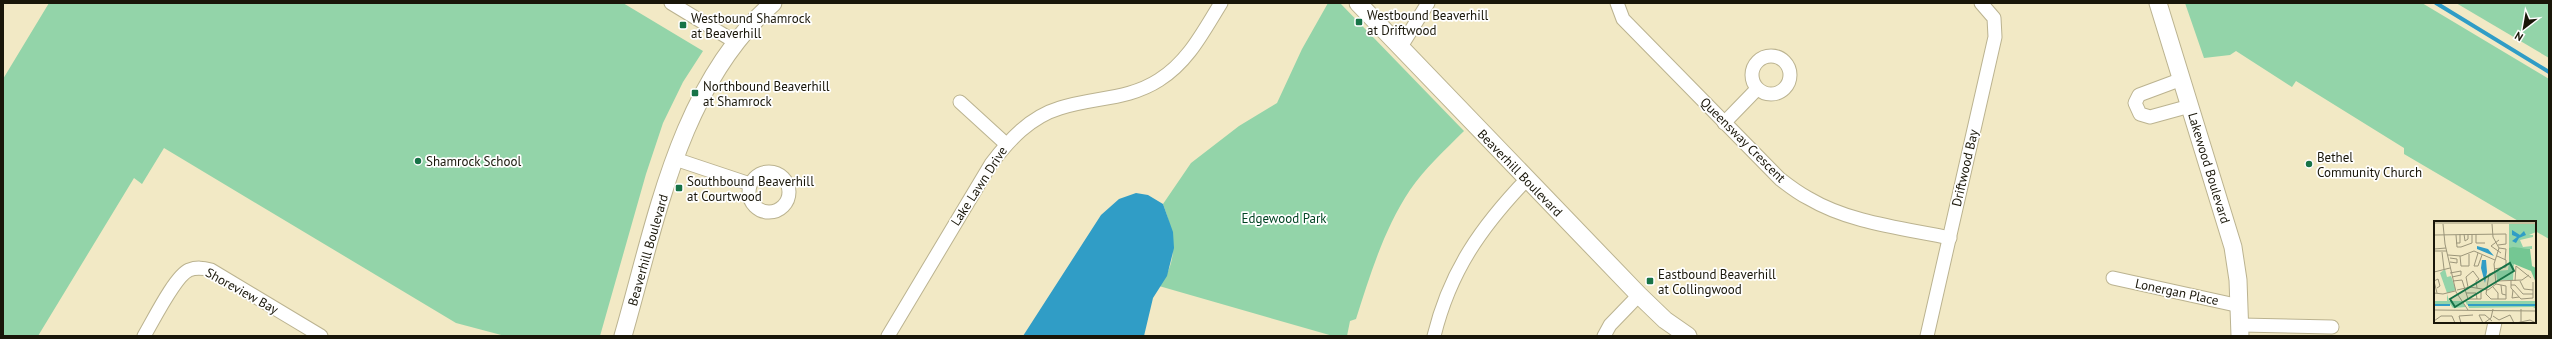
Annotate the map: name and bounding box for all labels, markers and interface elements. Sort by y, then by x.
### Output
place label: Westbound Beaverhill at Driftwood [1367,7,1488,39]
north arrow [2504,8,2544,48]
place label: Westbound Shamrock at Beaverhill [691,10,812,42]
marker: Westbound Beaverhill at Driftwood [1354,17,1364,27]
marker: Westbound Shamrock at Beaverhill [678,20,688,30]
text: N [2512,29,2526,44]
place label: Northbound Beaverhill at Shamrock [703,78,830,110]
marker: Northbound Beaverhill at Shamrock [690,88,700,98]
street label: Queensway Crescent [1697,94,1790,187]
street label: Lakewood Boulevard [2184,110,2234,226]
street label: Beaverhill Boulevard [1474,126,1566,220]
street label: Driftwood Bay [1948,128,1982,208]
street label: Lake Lawn Drive [947,143,1011,229]
place label: Bethel Community Church [2317,149,2422,181]
place label: Shamrock School [426,153,521,170]
marker: Shamrock School [413,156,423,166]
marker: Bethel Community Church [2304,159,2314,169]
place label: Southbound Beaverhill at Courtwood [687,173,814,205]
marker: Southbound Beaverhill at Courtwood [674,183,684,193]
street label: Beaverhill Boulevard [624,192,672,308]
park label: Edgewood Park [1241,210,1327,227]
inset map [2434,221,2536,323]
street label: Shoreview Bay [203,264,281,318]
place label: Eastbound Beaverhill at Collingwood [1658,266,1776,298]
street label: Lonergan Place [2134,275,2220,309]
marker: Eastbound Beaverhill at Collingwood [1645,276,1655,286]

